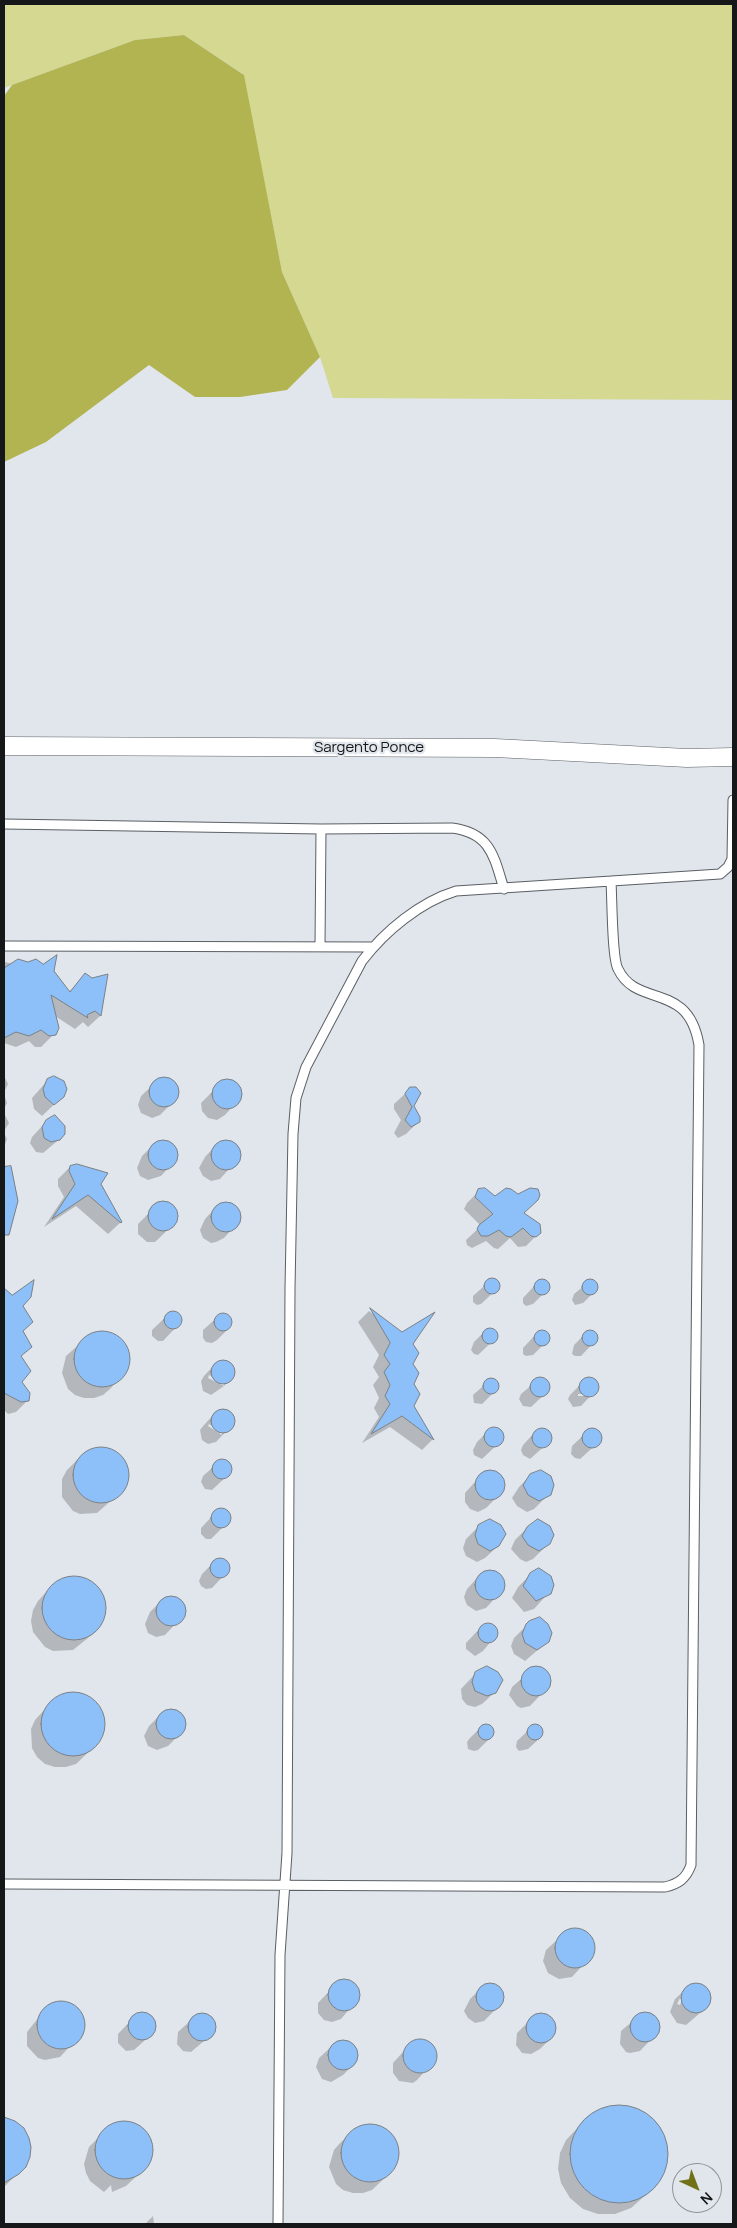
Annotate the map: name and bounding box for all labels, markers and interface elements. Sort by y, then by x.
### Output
street label: Sargento Ponce [314,739,424,757]
north arrow [672,2163,722,2213]
text: N [697,2188,717,2209]

